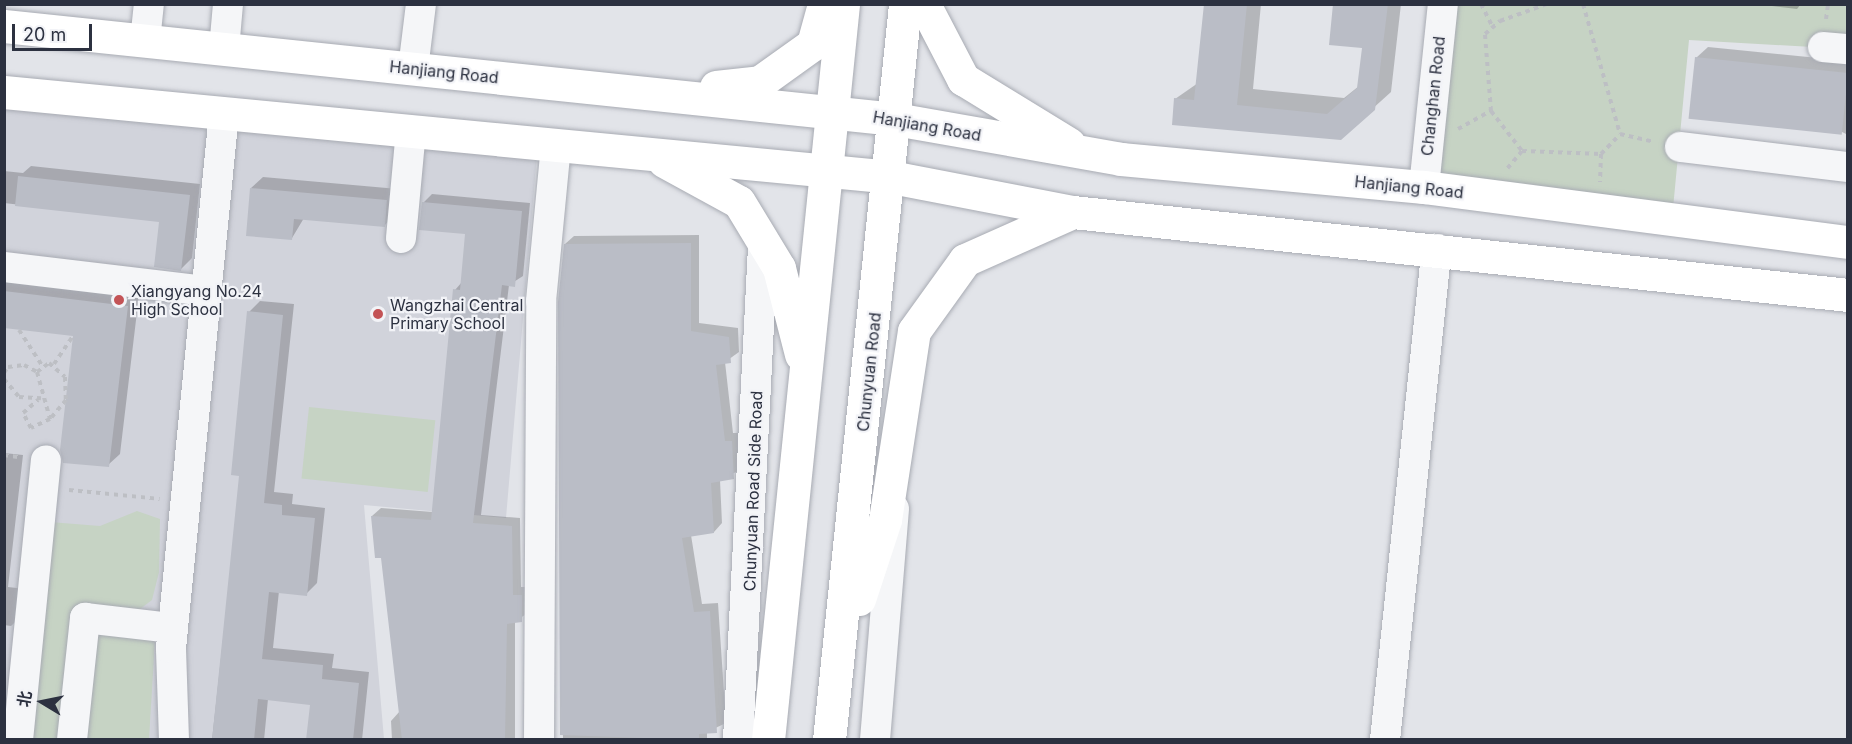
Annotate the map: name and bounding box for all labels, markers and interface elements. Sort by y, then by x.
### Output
scale bar [15,12,94,50]
text: 20 m [23,24,66,45]
street label: Changhan Road [1417,35,1449,157]
street label: Hanjiang Road [389,57,499,87]
street label: Hanjiang Road [871,107,983,145]
street label: Hanjiang Road [1354,172,1464,202]
place label: Xiangyang No.24 High School [131,281,262,319]
marker: Xiangyang No.24 High School [112,293,126,307]
place label: Wangzhai Central Primary School [390,295,523,333]
marker: Wangzhai Central Primary School [371,307,385,321]
street label: Chunyuan Road [853,311,885,433]
street label: Chunyuan Road Side Road [740,390,766,592]
north arrow [12,672,72,732]
text: 北 [13,689,36,709]

